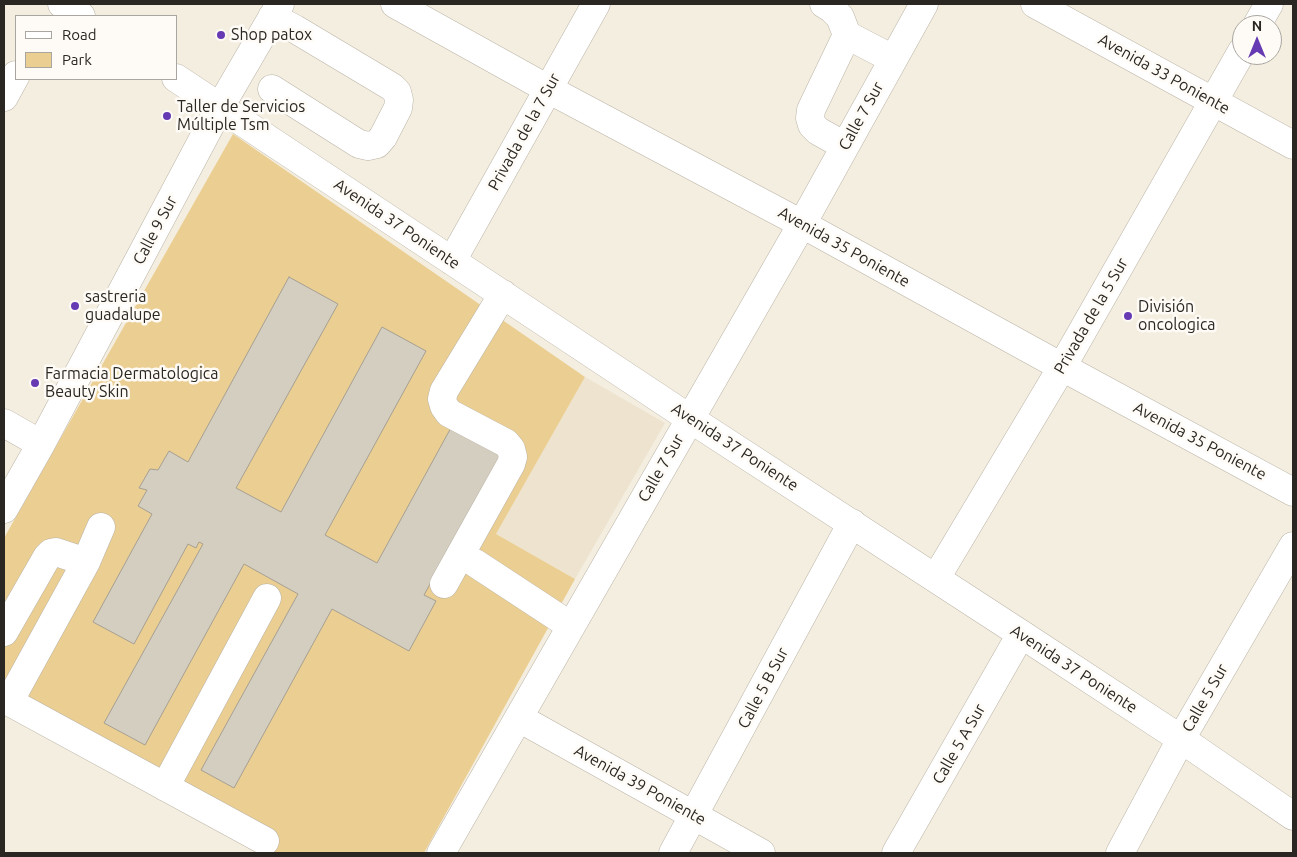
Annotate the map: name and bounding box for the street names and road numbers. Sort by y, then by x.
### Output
street label: Avenida 33 Poniente [1095,30,1233,118]
street label: Privada de la 7 Sur [484,70,564,194]
street label: Calle 7 Sur [834,78,888,154]
street label: Avenida 37 Poniente [330,175,464,273]
street label: Calle 9 Sur [129,192,181,268]
street label: Avenida 35 Poniente [775,203,913,291]
street label: Privada de la 5 Sur [1050,254,1132,378]
street label: Avenida 35 Poniente [1130,398,1270,484]
street label: Avenida 37 Poniente [668,399,802,495]
street label: Calle 7 Sur [634,431,688,505]
street label: Avenida 37 Poniente [1007,621,1141,717]
street label: Calle 5 B Sur [734,644,792,732]
street label: Calle 5 Sur [1178,661,1232,735]
street label: Calle 5 A Sur [928,701,990,787]
street label: Avenida 39 Poniente [571,741,709,829]

